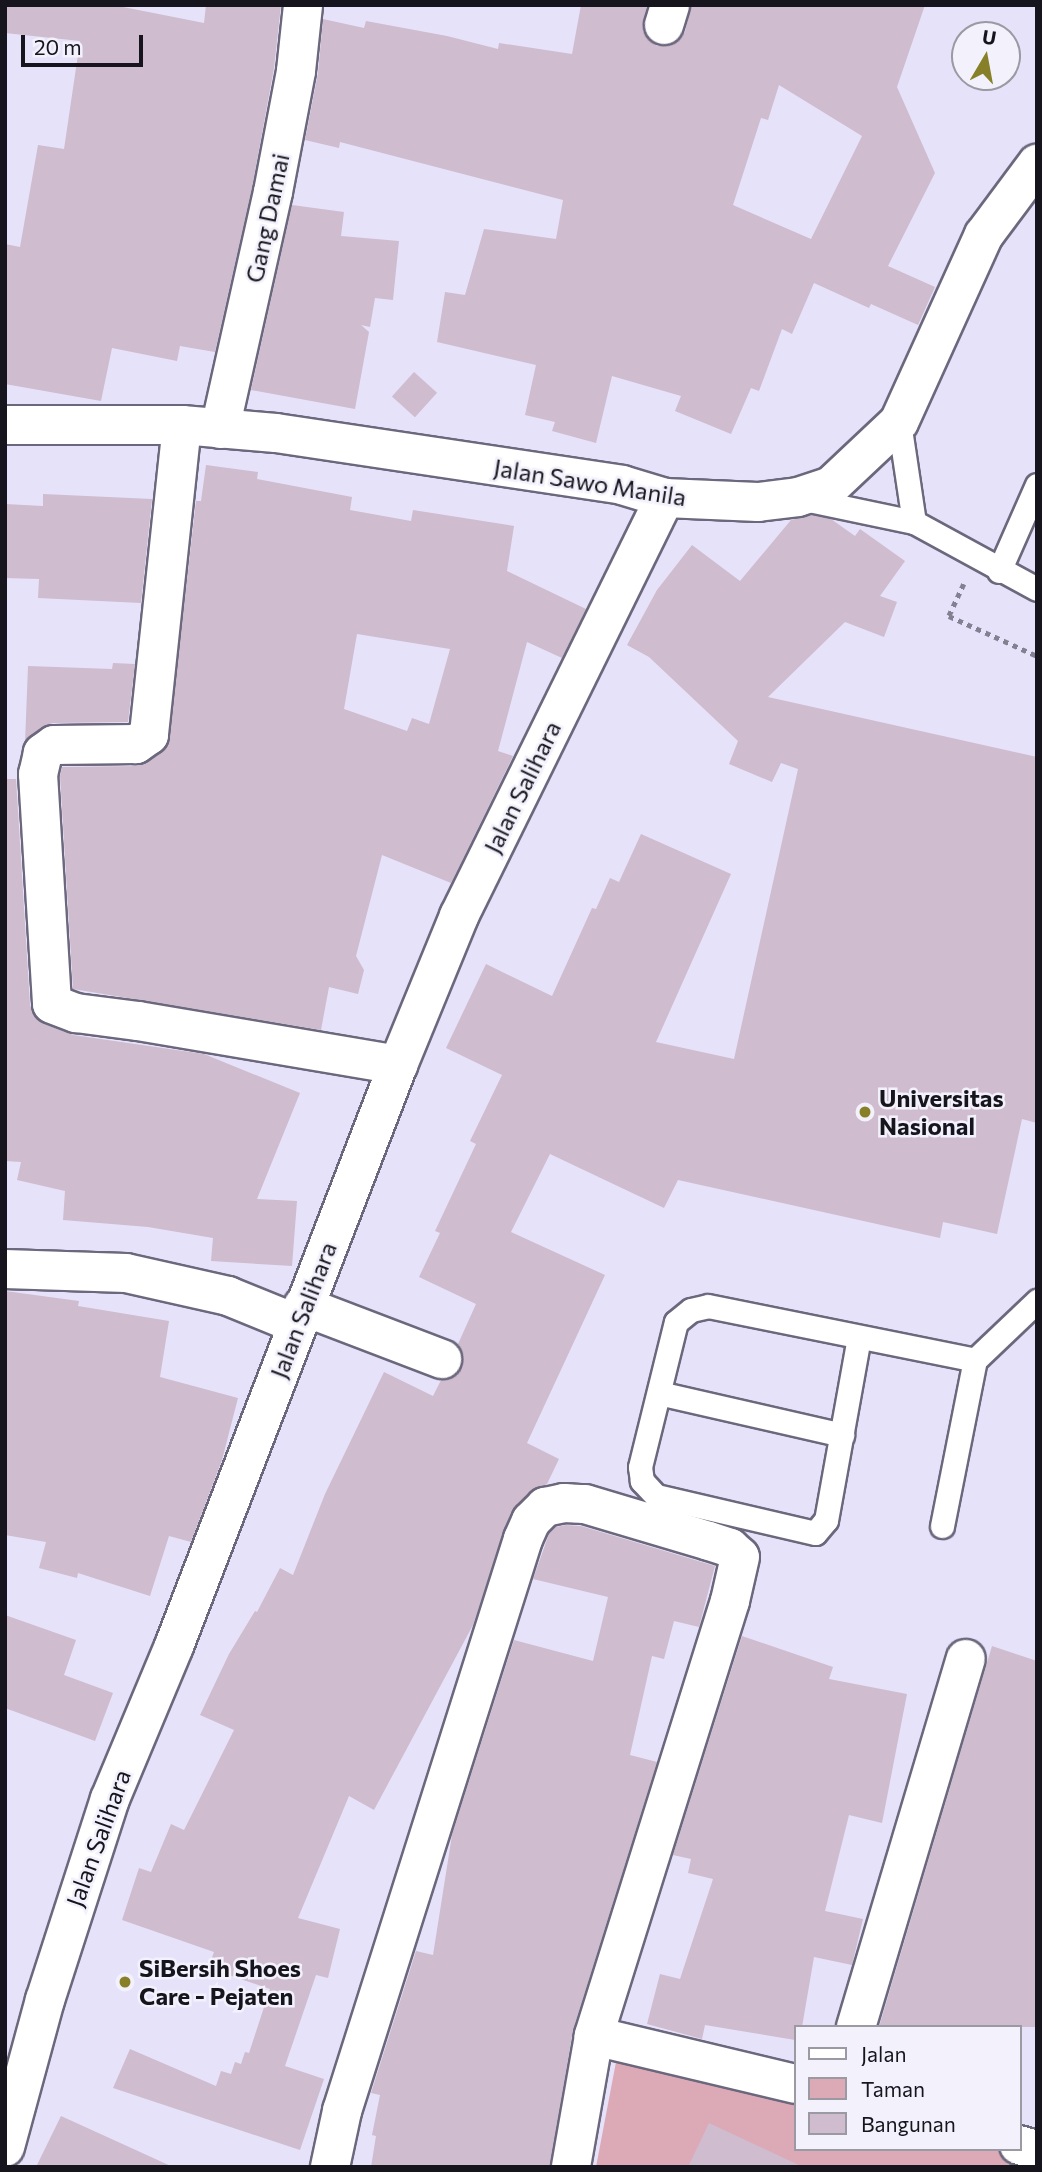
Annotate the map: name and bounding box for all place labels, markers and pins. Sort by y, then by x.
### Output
place label: Universitas Nasional [879,1084,1004,1140]
marker: Universitas Nasional [857,1104,873,1120]
place label: SiBersih Shoes Care - Pejaten [139,1954,301,2010]
marker: SiBersih Shoes Care - Pejaten [117,1974,133,1990]

